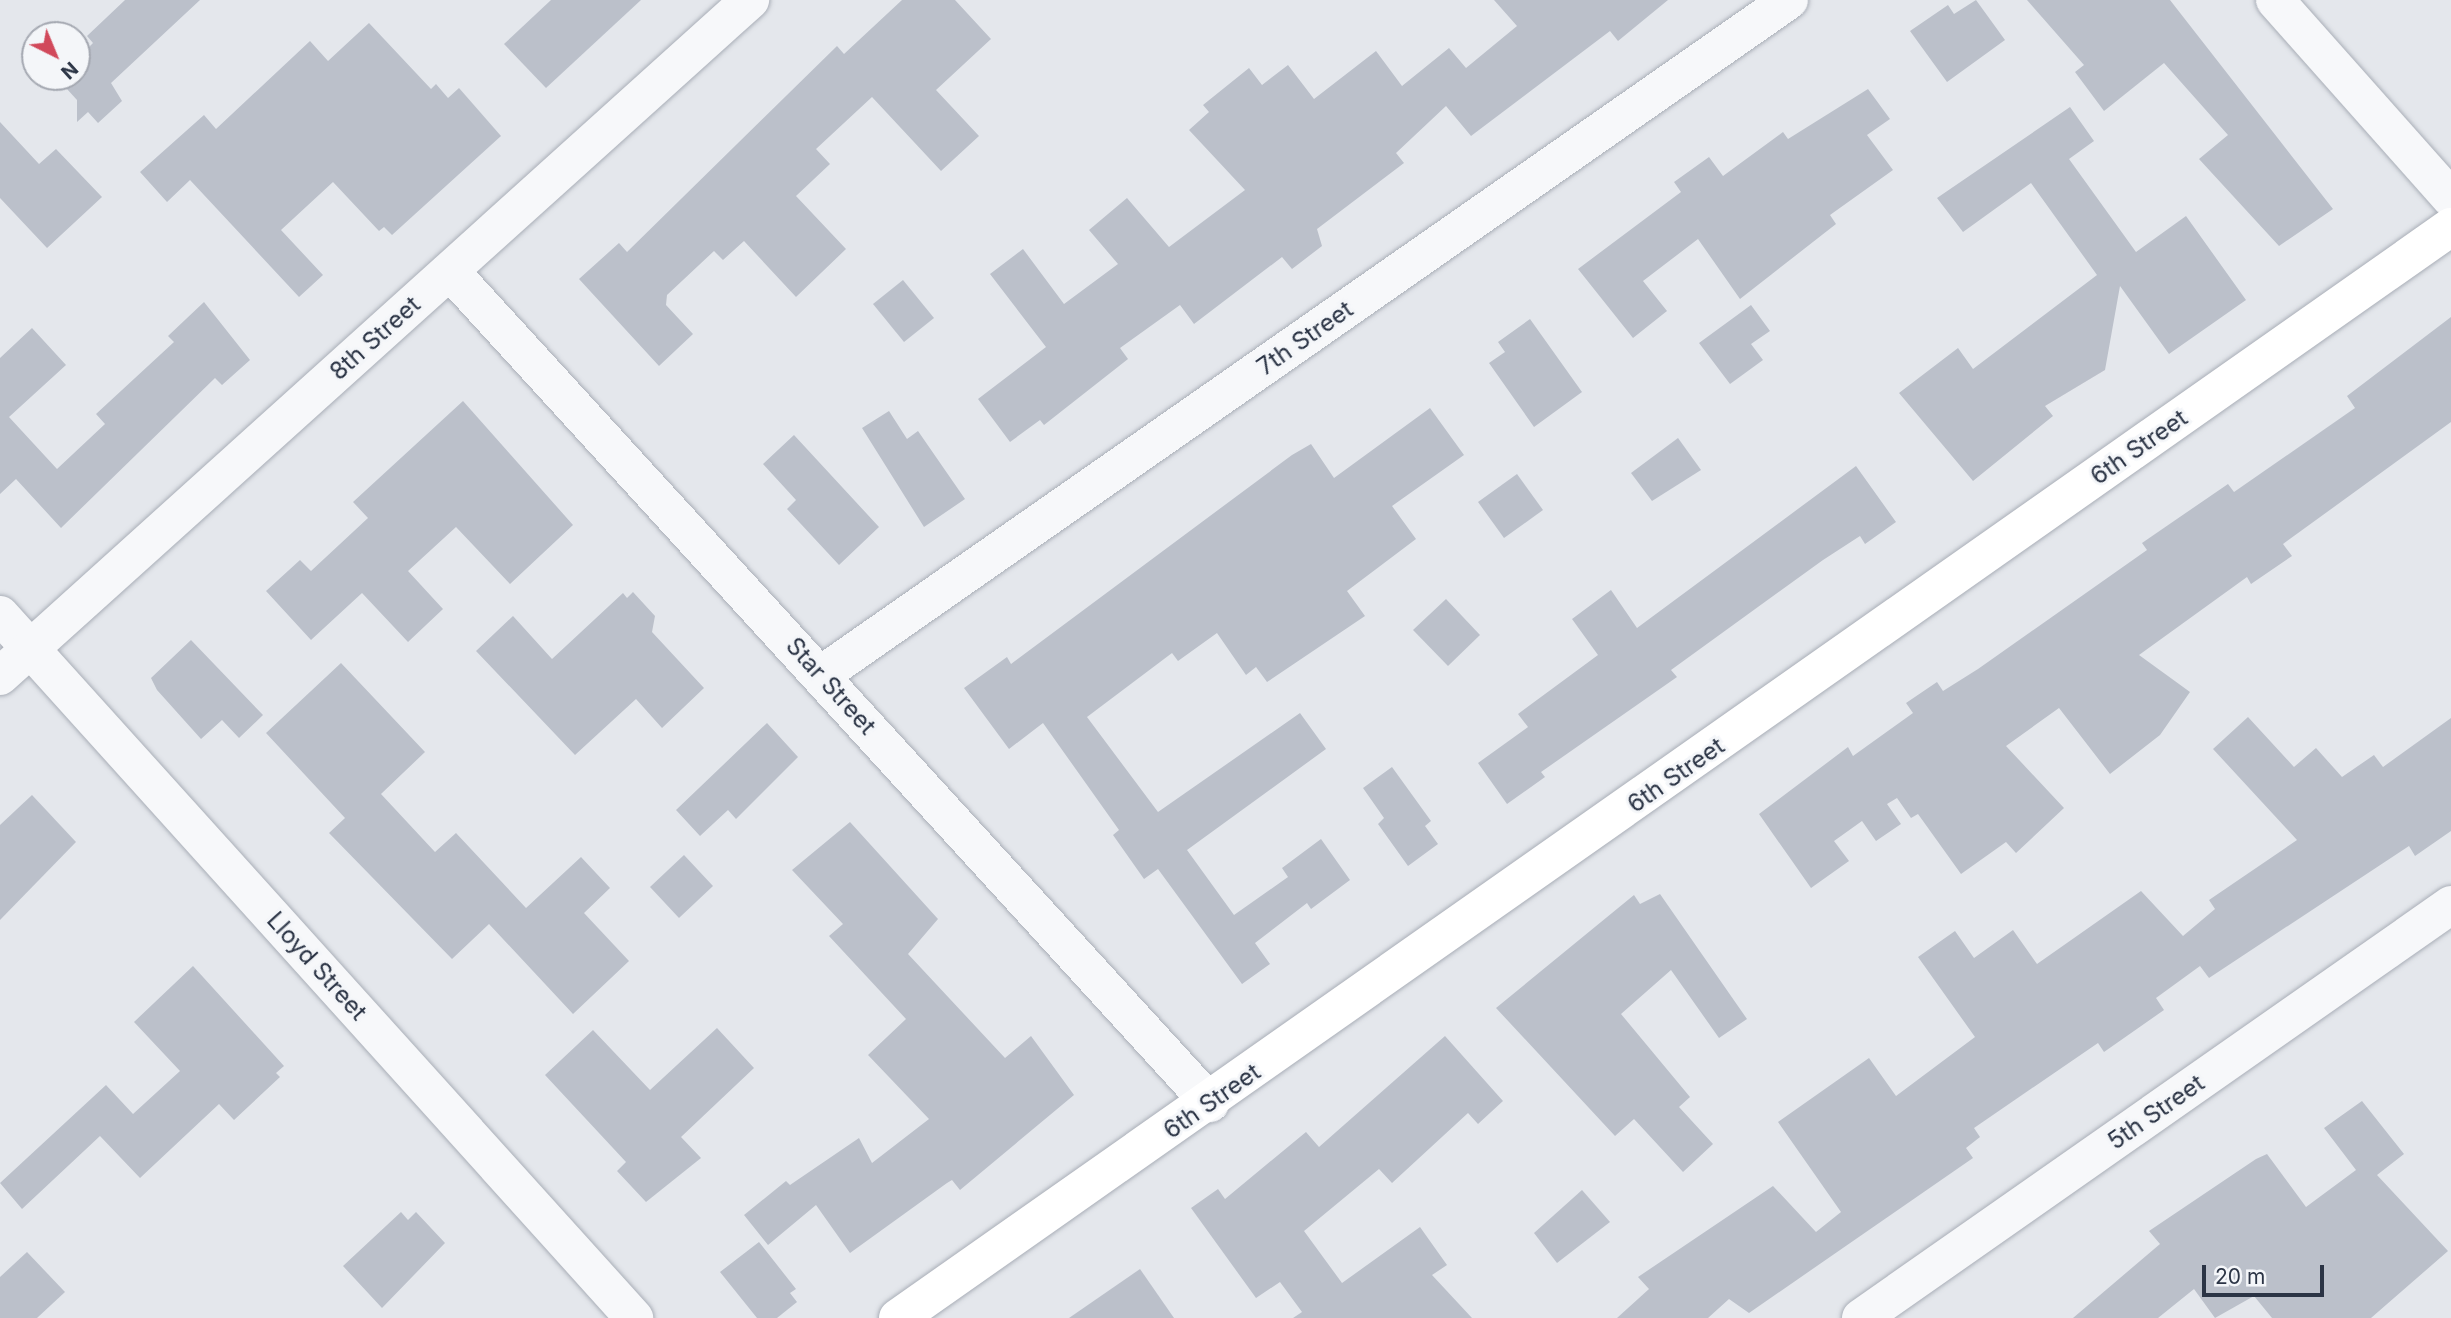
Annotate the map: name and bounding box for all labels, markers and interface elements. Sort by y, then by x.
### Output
north arrow [21,21,91,91]
text: N [56,57,82,84]
street label: 8th Street [324,290,426,386]
street label: 7th Street [1252,295,1358,381]
street label: 6th Street [2085,403,2193,491]
street label: Star Street [780,632,882,740]
street label: 6th Street [1622,731,1730,819]
street label: Lloyd Street [261,906,373,1026]
street label: 6th Street [1158,1057,1266,1145]
street label: 5th Street [2102,1068,2210,1156]
scale bar [2206,1252,2328,1296]
text: 20 m [2215,1264,2265,1289]

